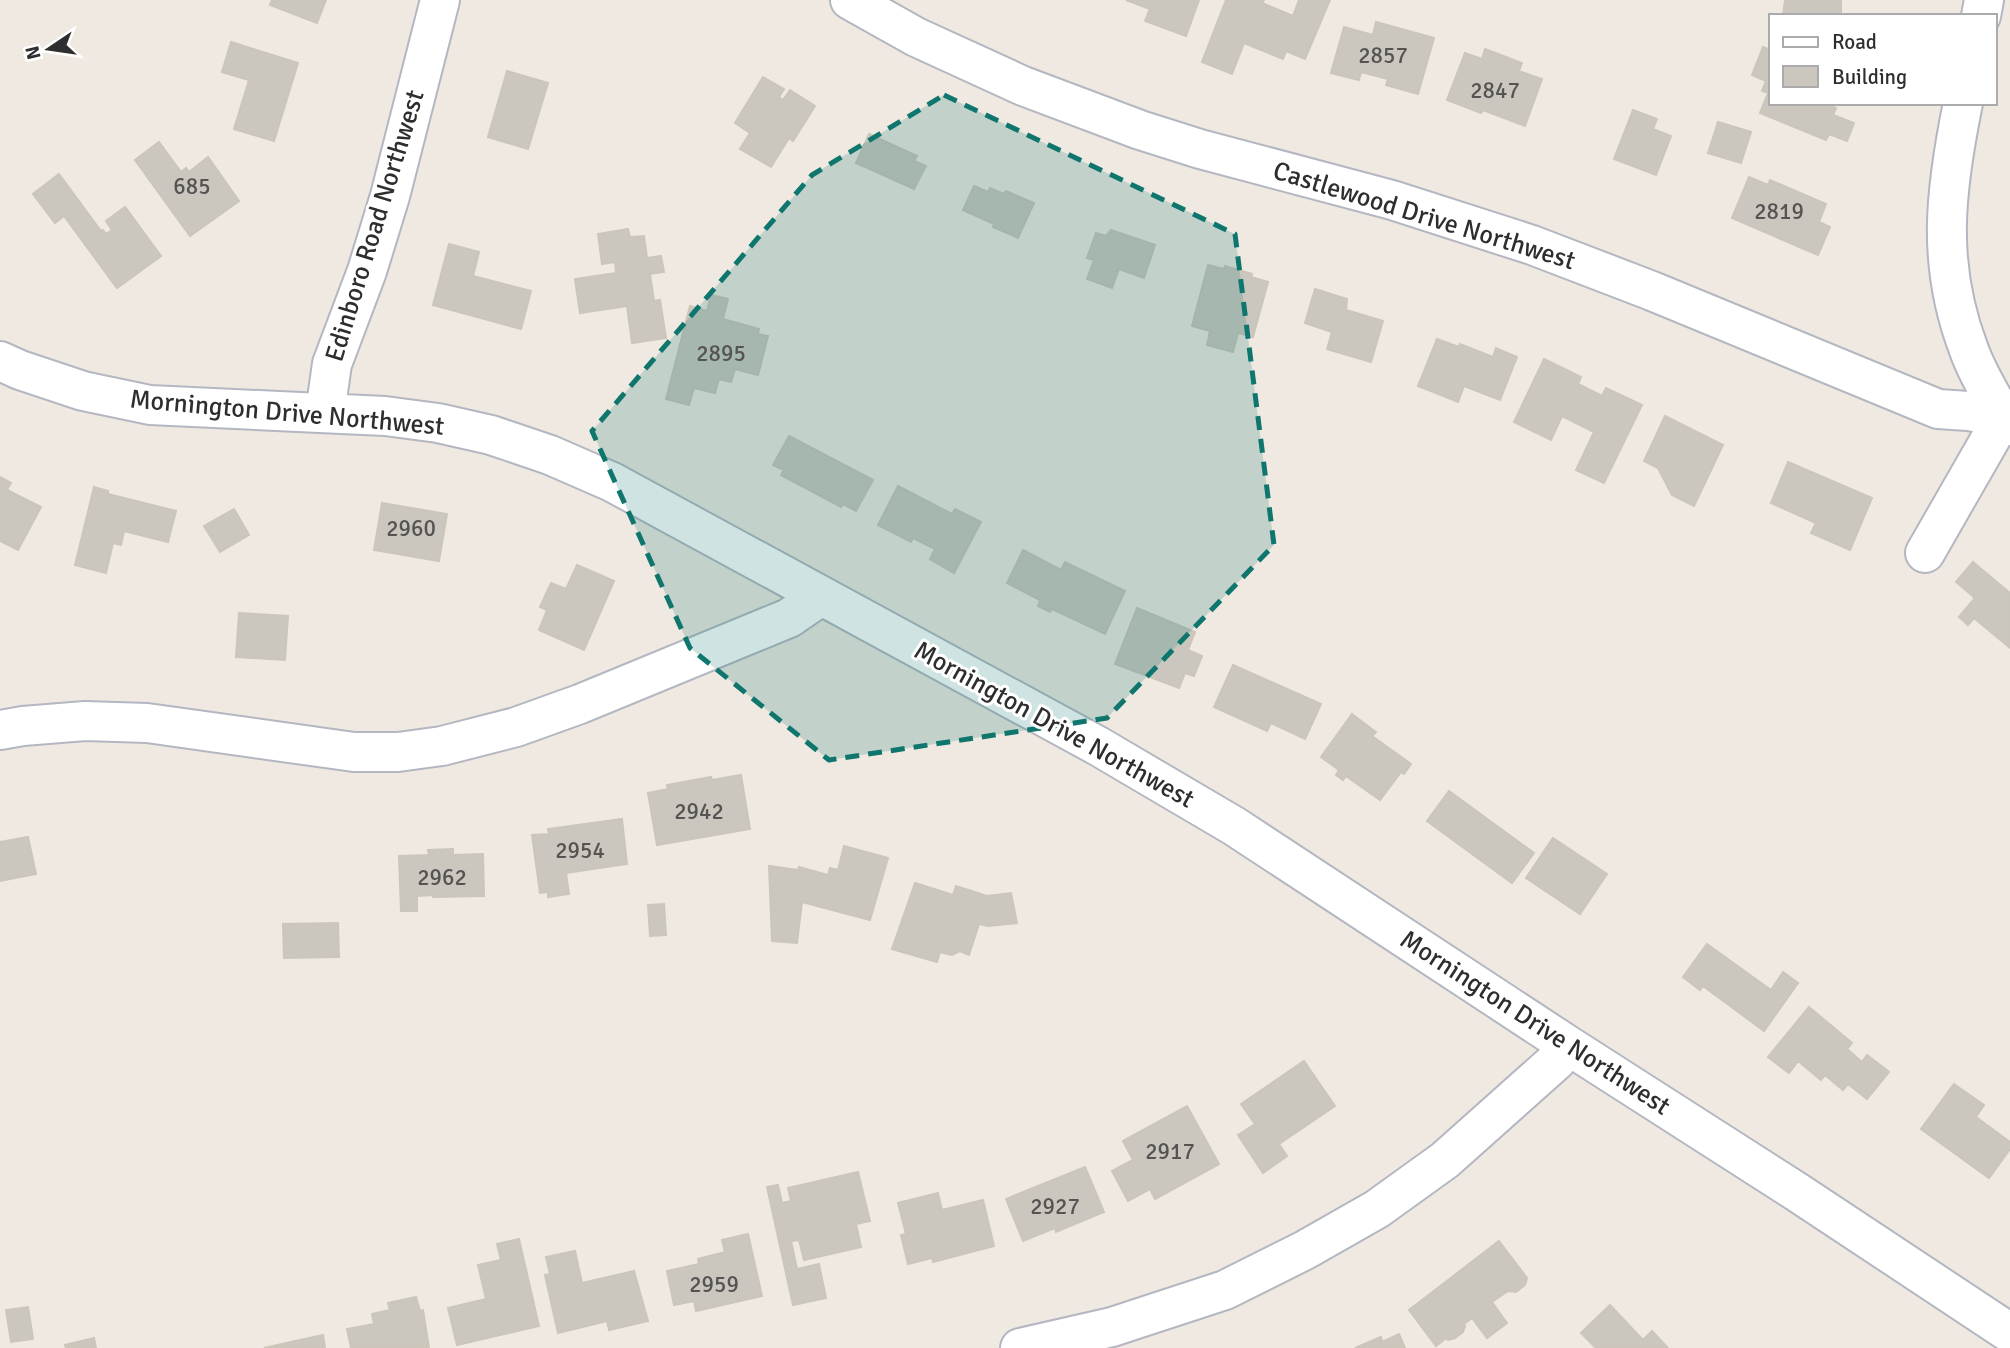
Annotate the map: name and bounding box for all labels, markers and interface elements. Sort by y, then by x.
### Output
north arrow [14,14,84,84]
legend [1769,14,1996,105]
text: Road [1832,29,1877,55]
house number: 2857 [1358,41,1408,70]
text: N [20,43,47,62]
text: Building [1832,64,1907,90]
house number: 2847 [1470,76,1520,105]
street label: Edinboro Road Northwest [318,86,432,366]
street label: Castlewood Drive Northwest [1269,155,1579,277]
house number: 685 [173,172,211,201]
house number: 2819 [1754,197,1804,226]
house number: 2895 [696,339,746,368]
street label: Mornington Drive Northwest [128,383,446,443]
house number: 2960 [386,514,436,543]
street label: Mornington Drive Northwest [908,635,1200,815]
house number: 2942 [674,797,724,826]
house number: 2954 [555,836,605,865]
house number: 2962 [417,863,467,892]
street label: Mornington Drive Northwest [1394,924,1676,1122]
house number: 2917 [1145,1137,1195,1166]
house number: 2927 [1030,1192,1080,1221]
house number: 2959 [689,1270,739,1299]

